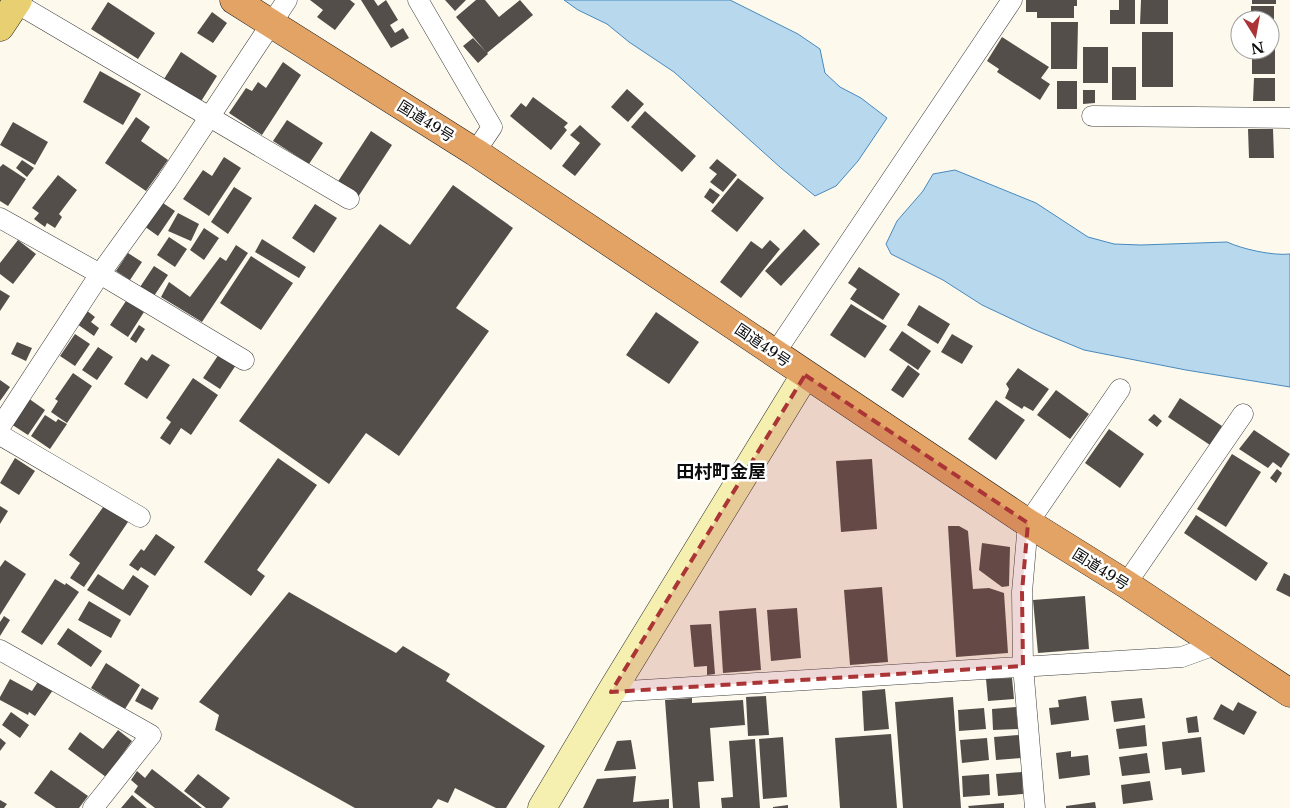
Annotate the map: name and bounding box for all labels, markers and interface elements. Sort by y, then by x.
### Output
north arrow [1230,10,1280,60]
text: N [1249,38,1266,58]
street label: 国道49号 [394,96,458,146]
street label: 国道49号 [731,319,795,371]
district label: 田村町金屋 [676,461,766,483]
street label: 国道49号 [1069,544,1133,594]

